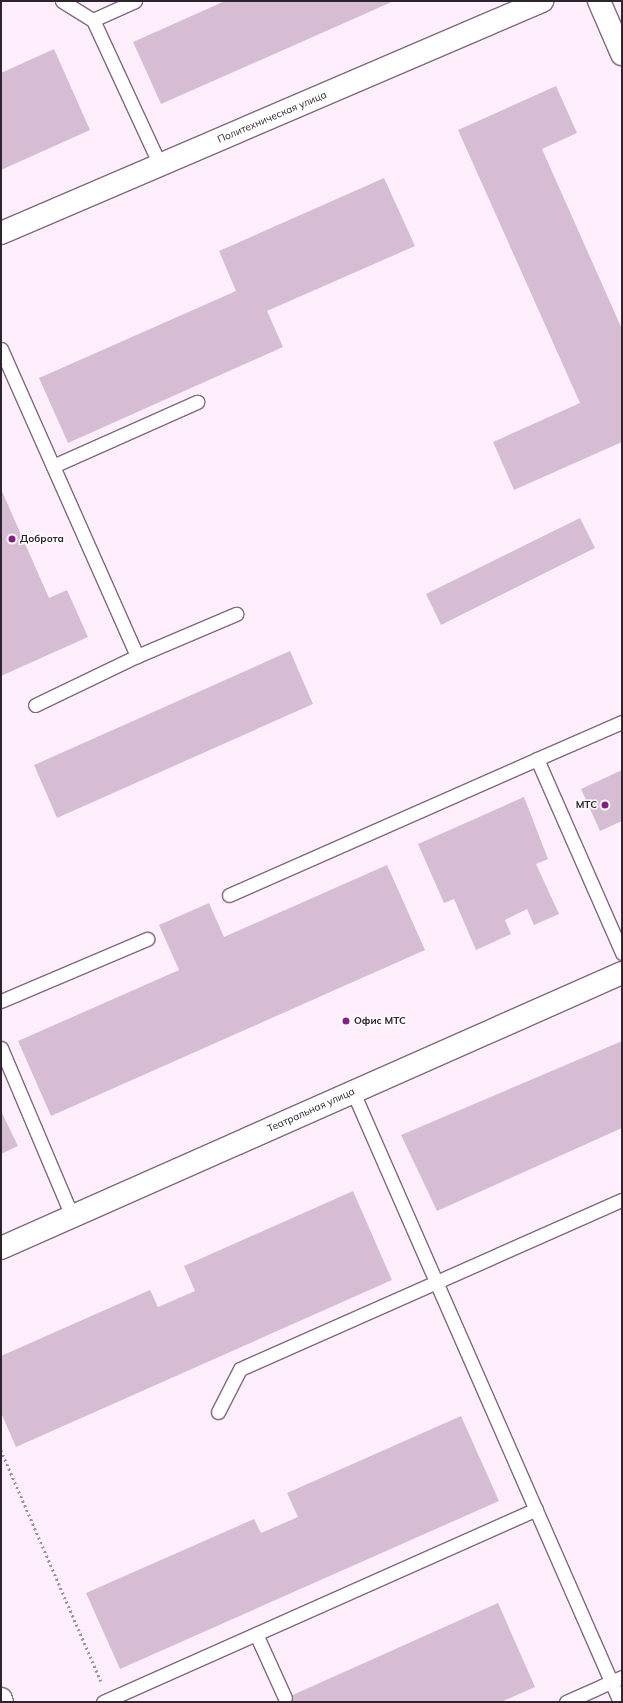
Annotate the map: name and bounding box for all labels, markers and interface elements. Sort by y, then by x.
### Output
street label: Политехническая улица [216,89,328,145]
place label: Доброта [20,533,64,545]
marker: Доброта [7,534,17,544]
place label: МТС [576,799,597,811]
marker: МТС [600,800,610,810]
place label: Офис МТС [354,1015,406,1027]
marker: Офис МТС [341,1016,351,1026]
street label: Театральная улица [265,1085,357,1135]

